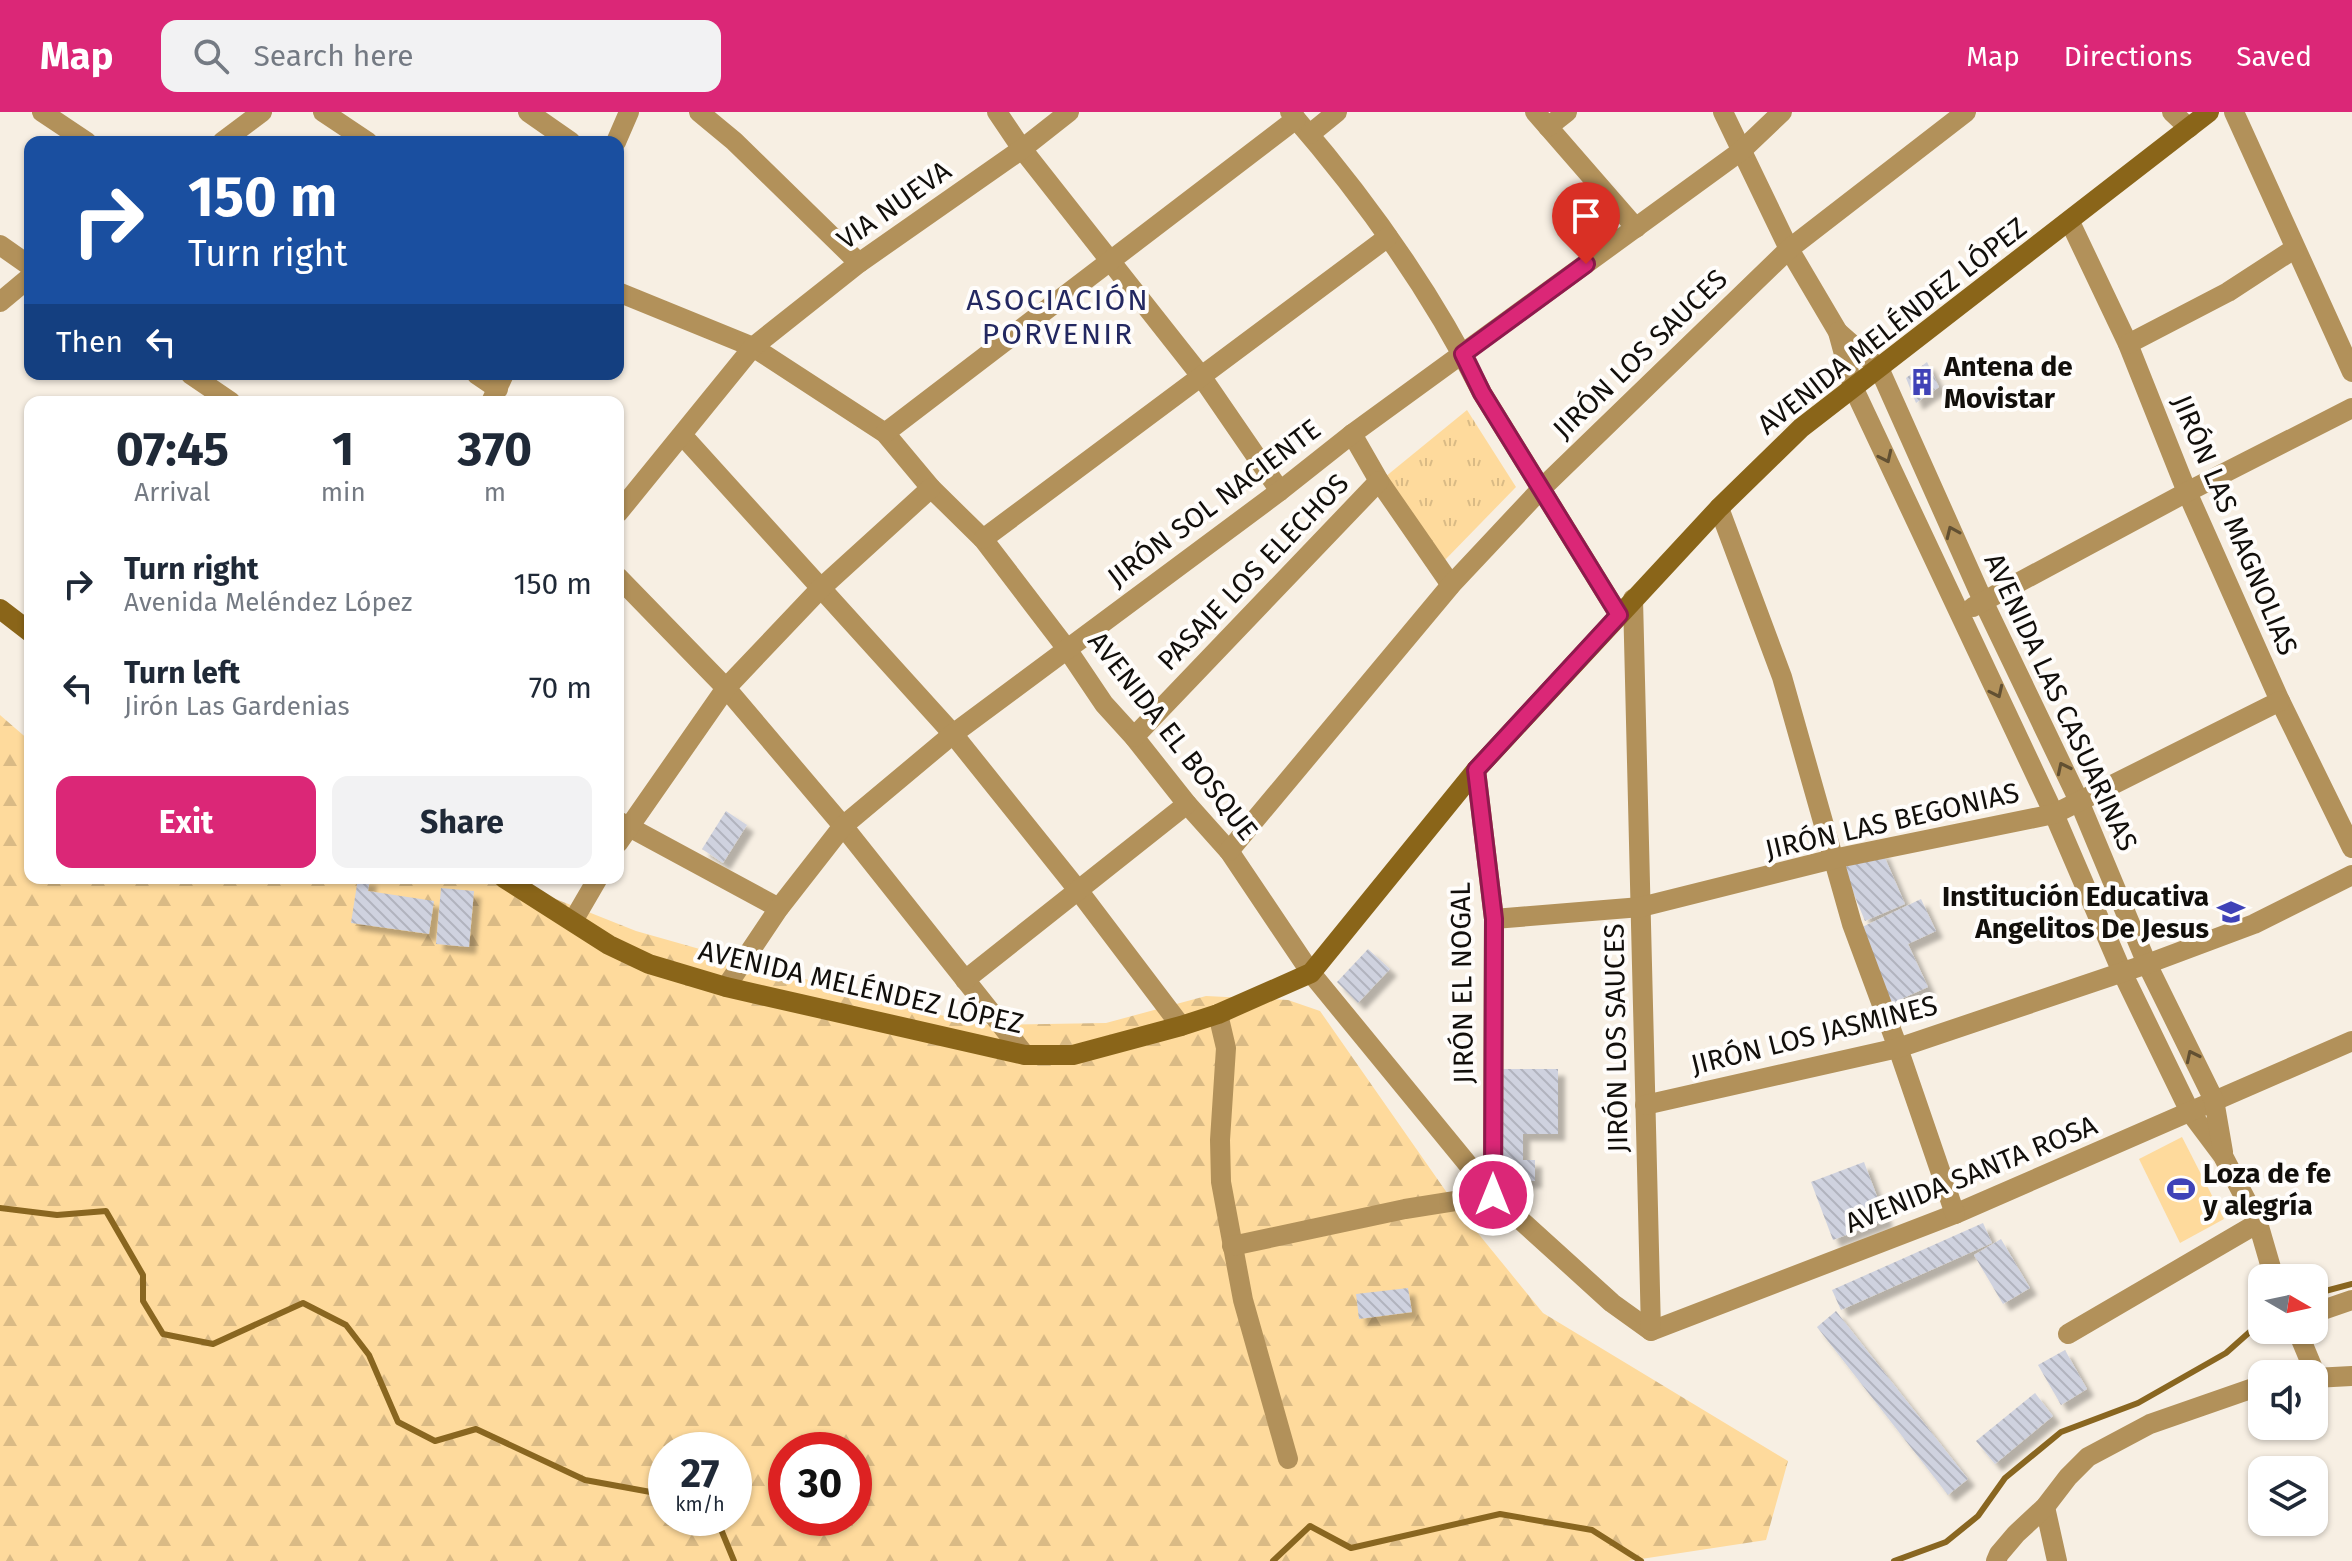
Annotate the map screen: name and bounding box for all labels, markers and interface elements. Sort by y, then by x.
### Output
search box [161,20,721,92]
text: Map [40,33,113,79]
icon: search [189,34,233,78]
text: Search here [253,38,414,74]
text: Map [1966,40,2020,73]
text: Directions [2064,40,2192,73]
text: Saved [2236,40,2312,73]
street label: VIA NUEVA [831,154,957,256]
text: 150 m [188,164,337,231]
icon: right [56,168,160,272]
pin [1552,182,1620,264]
icon: arrive [1564,194,1608,238]
street label: AVENIDA MELÉNDEZ LÓPEZ [1751,211,2033,441]
text: Turn right [188,232,348,276]
street label: JIRÓN LOS SAUCES [1546,263,1734,445]
district label: ASOCIACIÓN PORVENIR [966,282,1150,352]
icon: left [139,320,183,364]
text: Then [56,324,123,360]
place label: Antena de Movistar [1943,350,2073,415]
building icon: Antena de Movistar [1907,367,1937,397]
street label: JIRÓN LAS MAGNOLIAS [2165,390,2305,660]
street label: JIRÓN SOL NACIENTE [1101,412,1327,594]
text: 07:45 [116,420,229,478]
text: 1 [332,420,354,478]
text: 370 [457,420,532,478]
one-way arrow [1876,449,1892,464]
street label: PASAJE LOS ELECHOS [1151,467,1355,677]
text: Arrival [134,477,210,508]
text: min [321,477,366,508]
text: m [484,477,506,508]
one-way arrow [1946,526,1962,540]
street label: AVENIDA LAS CASUARINAS [1977,548,2145,856]
text: Turn right [124,551,259,587]
icon: right [56,562,100,606]
text: 150 m [514,566,592,602]
text: Avenida Meléndez López [124,587,412,618]
street label: AVENIDA EL BOSQUE [1081,625,1265,847]
text: Turn left [124,655,240,691]
icon: left [56,666,100,710]
text: 70 m [529,670,592,706]
one-way arrow [1987,684,2003,699]
text: Jirón Las Gardenias [124,691,350,722]
one-way arrow [2057,761,2073,776]
button: Exit [56,776,316,868]
button: Share [332,776,592,868]
street label: JIRÓN LAS BEGONIAS [1762,776,2022,866]
place label: Institución Educativa Angelitos De Jesus [1942,880,2209,945]
street label: JIRÓN EL NOGAL [1444,882,1480,1084]
school or university icon: Institución Educativa Angelitos De Jesus [2216,897,2246,927]
street label: JIRÓN LOS SAUCES [1598,923,1634,1153]
street label: AVENIDA MELÉNDEZ LÓPEZ [696,934,1026,1040]
street label: JIRÓN LOS JASMINES [1687,988,1941,1082]
one-way arrow [2186,1049,2202,1064]
street label: AVENIDA SANTA ROSA [1840,1108,2102,1240]
position arrow [1451,1153,1535,1237]
place label: Loza de fe y alegría [2202,1157,2331,1222]
sports icon: Loza de fe y alegría [2166,1174,2196,1204]
north arrow [2248,1264,2328,1344]
map controls [2248,1264,2328,1536]
button: sound [2248,1360,2328,1440]
speed limit sign: 30 [768,1432,872,1536]
text: 27 [681,1450,720,1498]
button: layers [2248,1456,2328,1536]
text: km/h [675,1492,725,1516]

